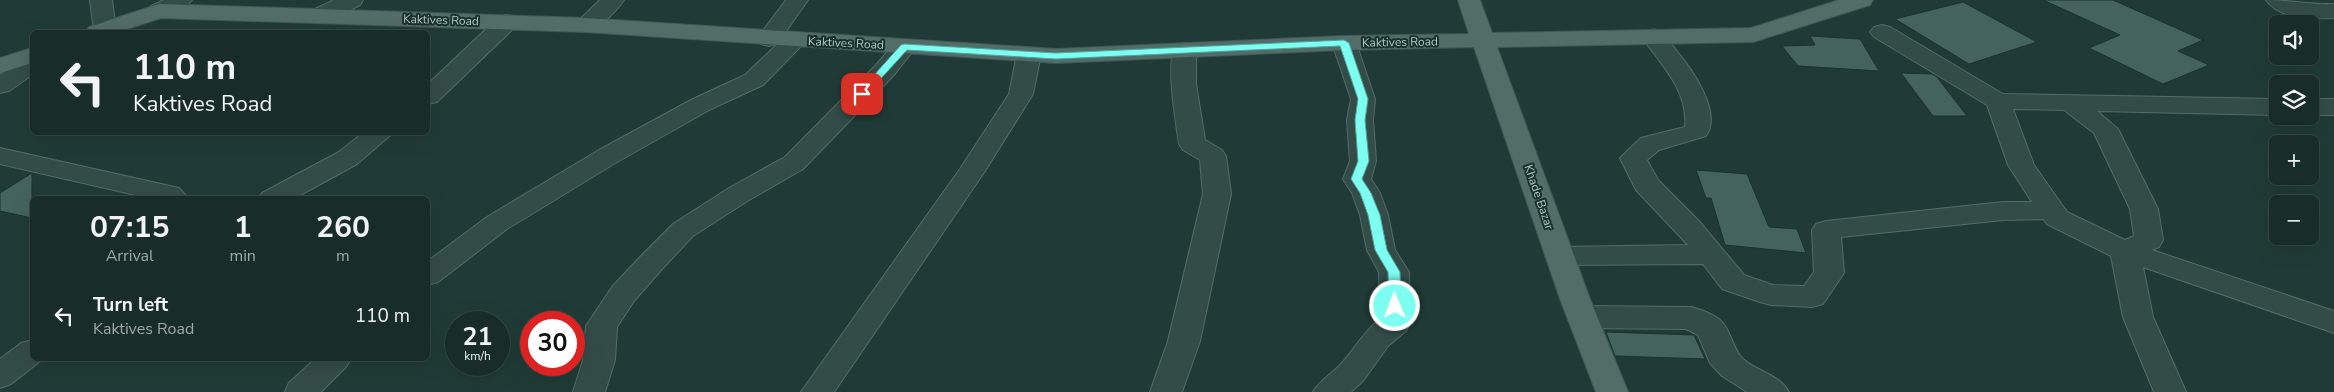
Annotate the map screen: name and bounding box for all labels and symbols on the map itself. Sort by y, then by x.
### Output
street label: Kaktives Road [403,11,479,29]
street label: Kaktives Road [808,33,884,53]
street label: Kaktives Road [1362,33,1438,51]
pin [841,73,883,115]
street label: Khade Bazar [1520,162,1558,232]
position arrow [1368,279,1420,331]
speed limit sign: 30 [520,311,585,376]

